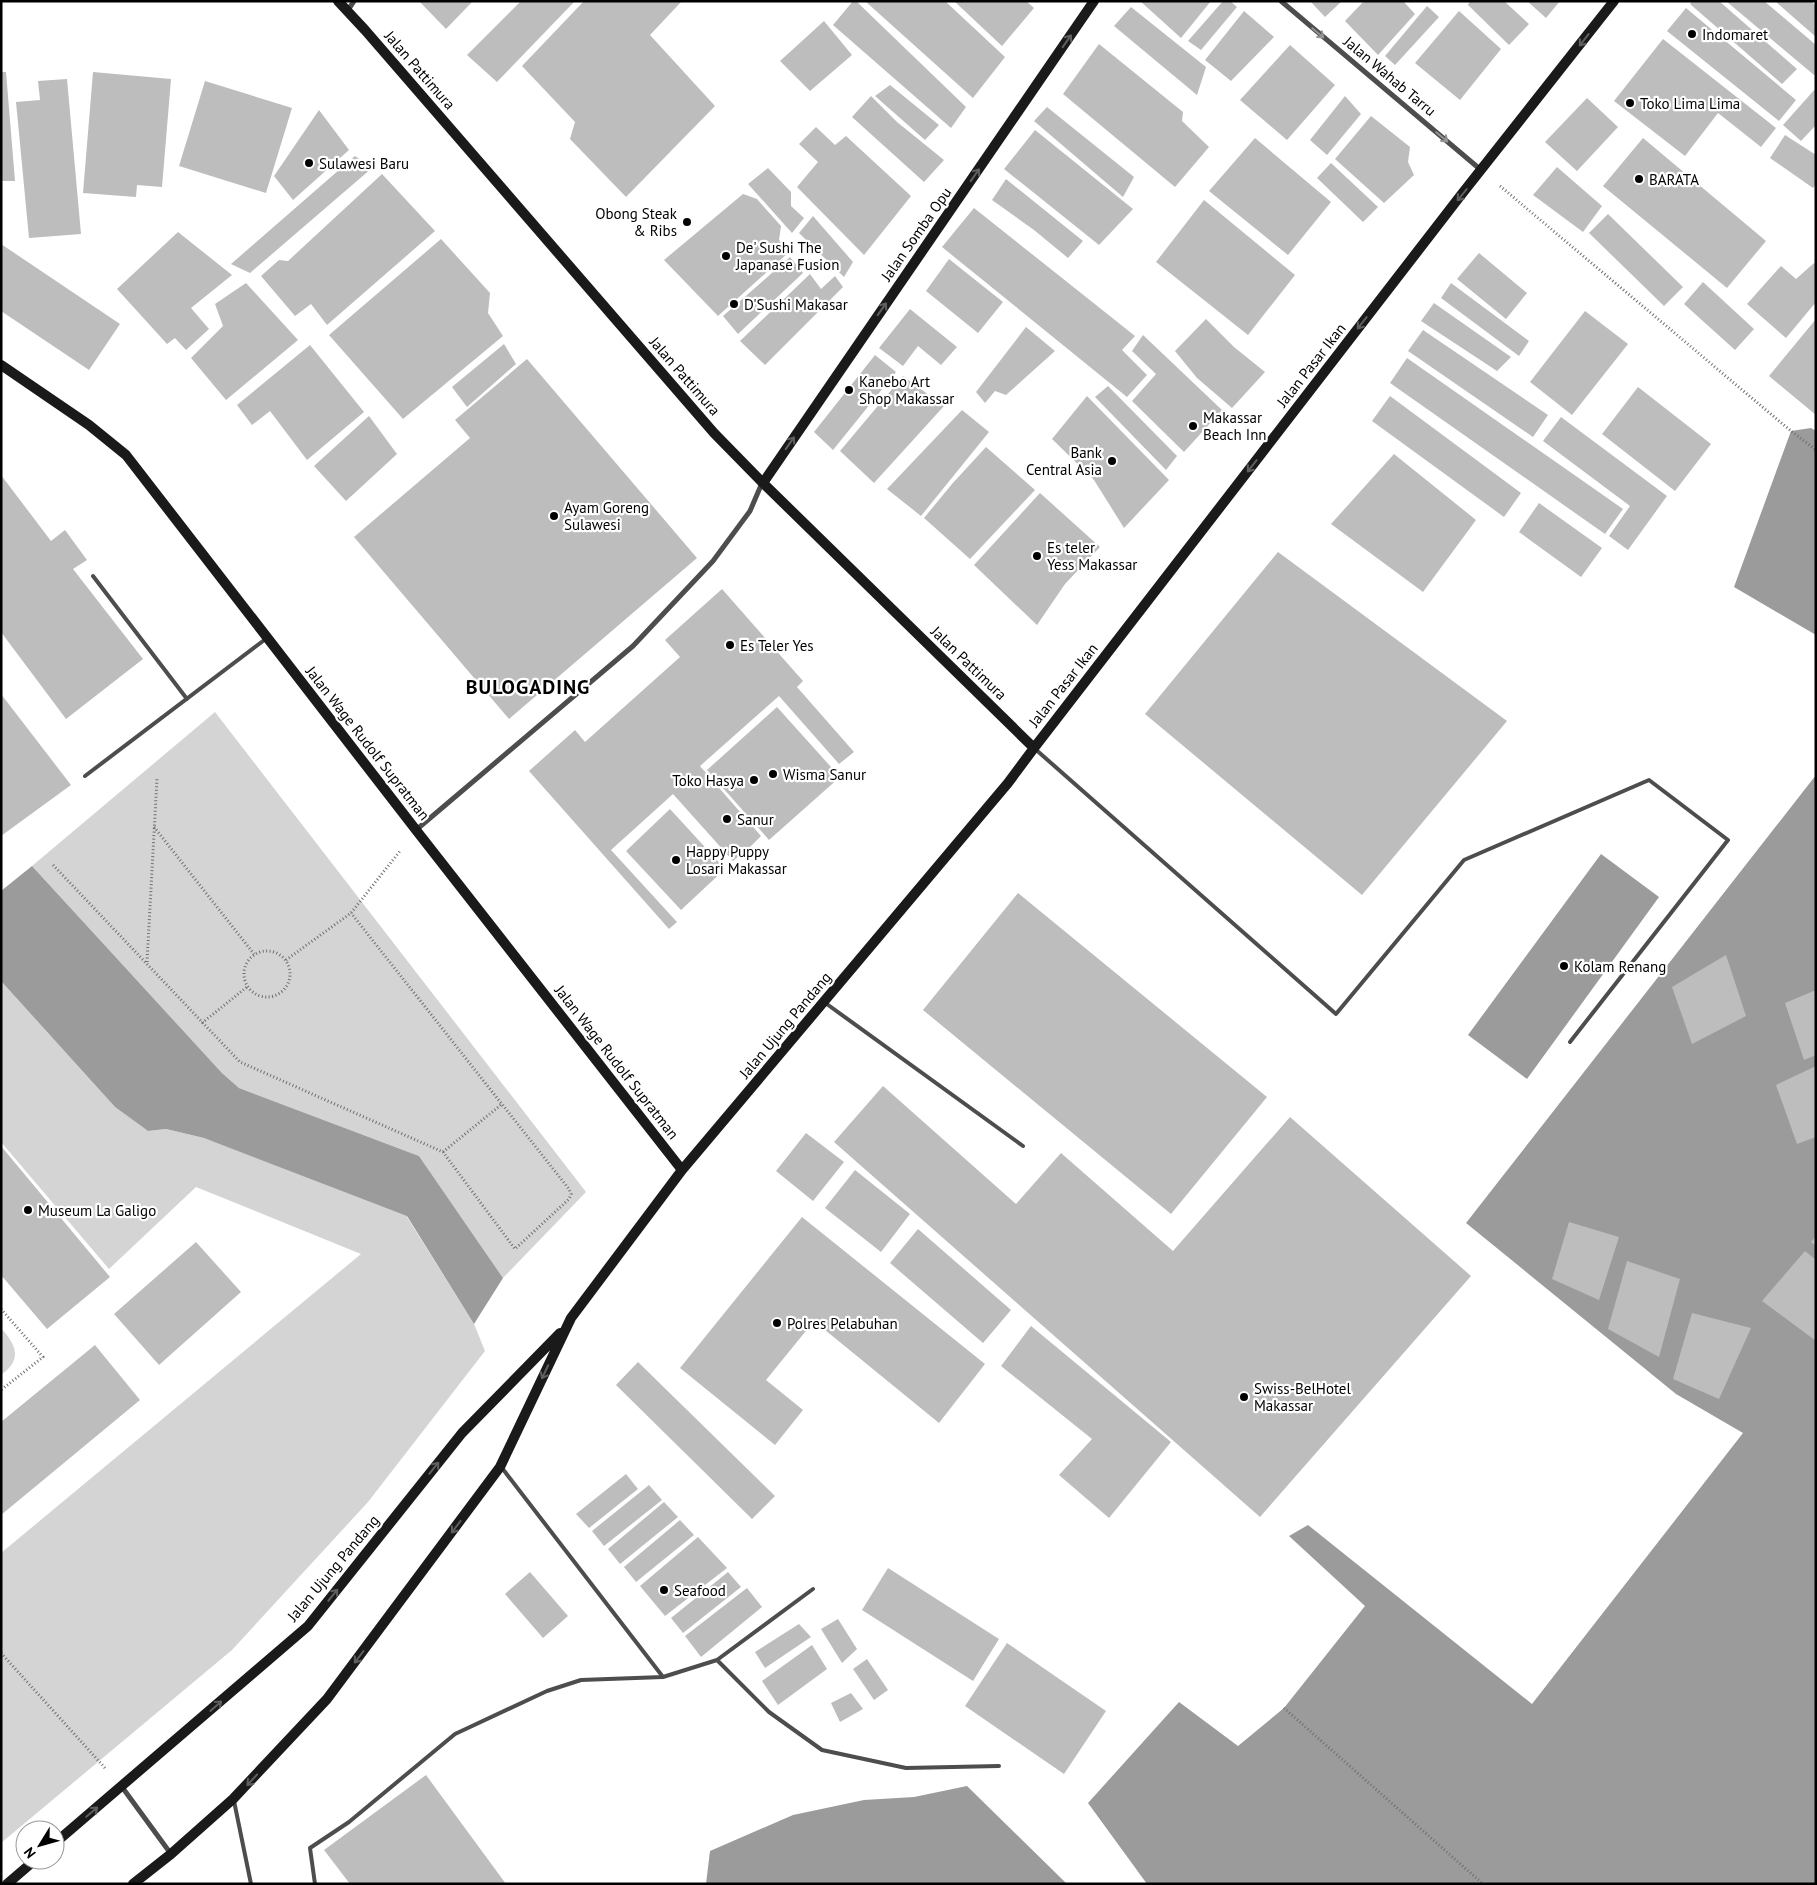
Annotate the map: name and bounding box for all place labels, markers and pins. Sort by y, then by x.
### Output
place label: Indomaret [1702,25,1768,44]
marker: Indomaret [1686,28,1698,40]
place label: Toko Lima Lima [1640,94,1740,113]
marker: Toko Lima Lima [1624,97,1636,109]
place label: Sulawesi Baru [319,154,409,173]
marker: Sulawesi Baru [303,157,315,169]
place label: BARATA [1649,170,1699,189]
marker: BARATA [1633,173,1645,185]
place label: Obong Steak & Ribs [595,204,678,240]
marker: Obong Steak & Ribs [681,216,693,228]
place label: De' Sushi The Japanase Fusion [735,238,839,274]
marker: De' Sushi The Japanase Fusion [720,250,732,262]
place label: D'Sushi Makasar [744,295,848,314]
marker: D'Sushi Makasar [728,298,740,310]
place label: Kanebo Art Shop Makassar [859,372,954,408]
marker: Kanebo Art Shop Makassar [843,384,855,396]
place label: Makassar Beach Inn [1203,408,1267,444]
marker: Makassar Beach Inn [1187,420,1199,432]
place label: Bank Central Asia [1026,443,1103,479]
marker: Bank Central Asia [1106,455,1118,467]
place label: Ayam Goreng Sulawesi [564,498,649,534]
marker: Ayam Goreng Sulawesi [548,510,560,522]
place label: Es teler Yess Makassar [1047,538,1137,574]
marker: Es teler Yess Makassar [1031,550,1043,562]
place label: Es Teler Yes [740,636,814,655]
marker: Es Teler Yes [724,639,736,651]
place label: Wisma Sanur [783,765,866,784]
marker: Wisma Sanur [767,768,779,780]
place label: Toko Hasya [672,771,744,790]
marker: Toko Hasya [748,774,760,786]
place label: Sanur [737,810,774,829]
marker: Sanur [721,813,733,825]
place label: Happy Puppy Losari Makassar [686,842,787,878]
marker: Happy Puppy Losari Makassar [670,854,682,866]
place label: Kolam Renang [1574,957,1666,976]
marker: Kolam Renang [1558,960,1570,972]
place label: Museum La Galigo [38,1201,156,1220]
marker: Museum La Galigo [22,1204,34,1216]
place label: Polres Pelabuhan [787,1314,898,1333]
marker: Polres Pelabuhan [771,1317,783,1329]
place label: Swiss-BelHotel Makassar [1254,1379,1351,1415]
marker: Swiss-BelHotel Makassar [1238,1391,1250,1403]
place label: Seafood [674,1581,726,1600]
marker: Seafood [658,1584,670,1596]

